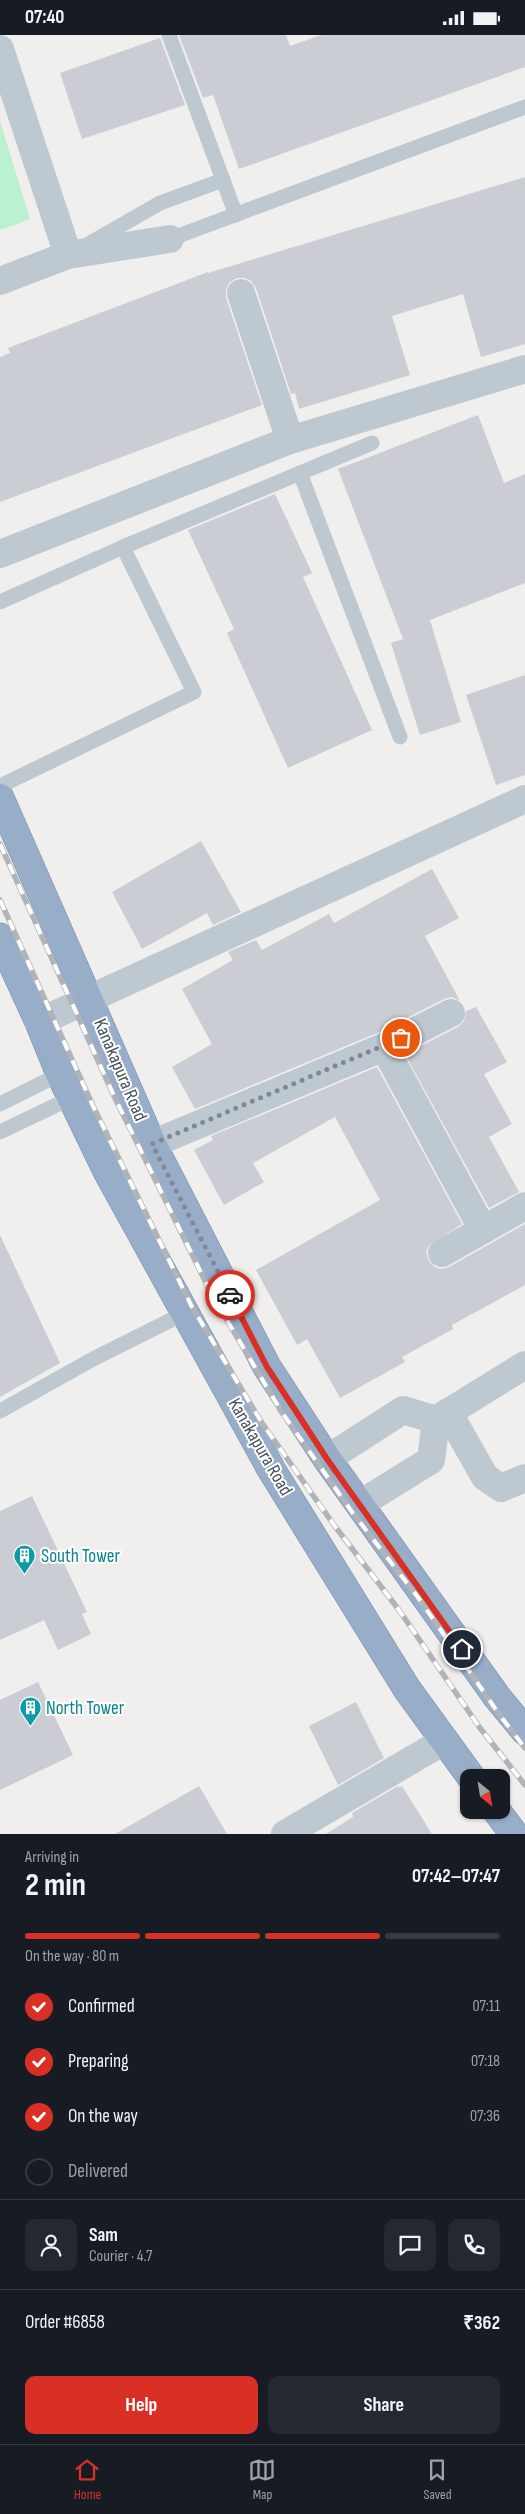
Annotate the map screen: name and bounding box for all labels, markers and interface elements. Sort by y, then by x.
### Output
text: 07:40 [25,6,64,29]
street label: Kanakapura Road [88,1015,152,1125]
pin [380,1017,422,1059]
icon: bag [387,1024,415,1052]
courier [205,1270,255,1320]
icon: car [216,1281,244,1309]
street label: Kanakapura Road [223,1394,297,1500]
building icon: South Tower [13,1544,37,1575]
place label: South Tower [41,1545,120,1568]
pin [441,1628,483,1670]
icon: home [448,1635,476,1663]
building icon: North Tower [18,1696,42,1727]
place label: North Tower [46,1697,125,1720]
north arrow [460,1769,510,1819]
map controls [460,1769,510,1819]
text: Arriving in [25,1848,79,1867]
text: 07:42–07:47 [412,1865,500,1888]
text: 2 min [25,1866,86,1905]
text: On the way · 80 m [25,1947,119,1966]
icon: check [25,1993,53,2021]
text: Confirmed [68,1995,135,2018]
text: 07:11 [472,1997,500,2016]
icon: check [25,2048,53,2076]
text: Preparing [68,2050,129,2073]
text: 07:18 [471,2052,500,2071]
icon: check [25,2103,53,2131]
text: On the way [68,2105,138,2128]
text: 07:36 [470,2107,500,2126]
text: Delivered [68,2160,128,2183]
button: person [25,2219,77,2271]
button: chat [384,2219,436,2271]
button: phone [448,2219,500,2271]
text: Sam [89,2224,118,2247]
text: Courier · 4.7 [89,2247,152,2266]
text: Order #6858 [25,2311,105,2334]
text: ₹362 [463,2312,500,2335]
button: Help [25,2376,258,2434]
button: Share [268,2376,500,2434]
tab: Home [73,2456,101,2503]
tab: Map [248,2456,276,2503]
tab: Saved [423,2456,451,2503]

